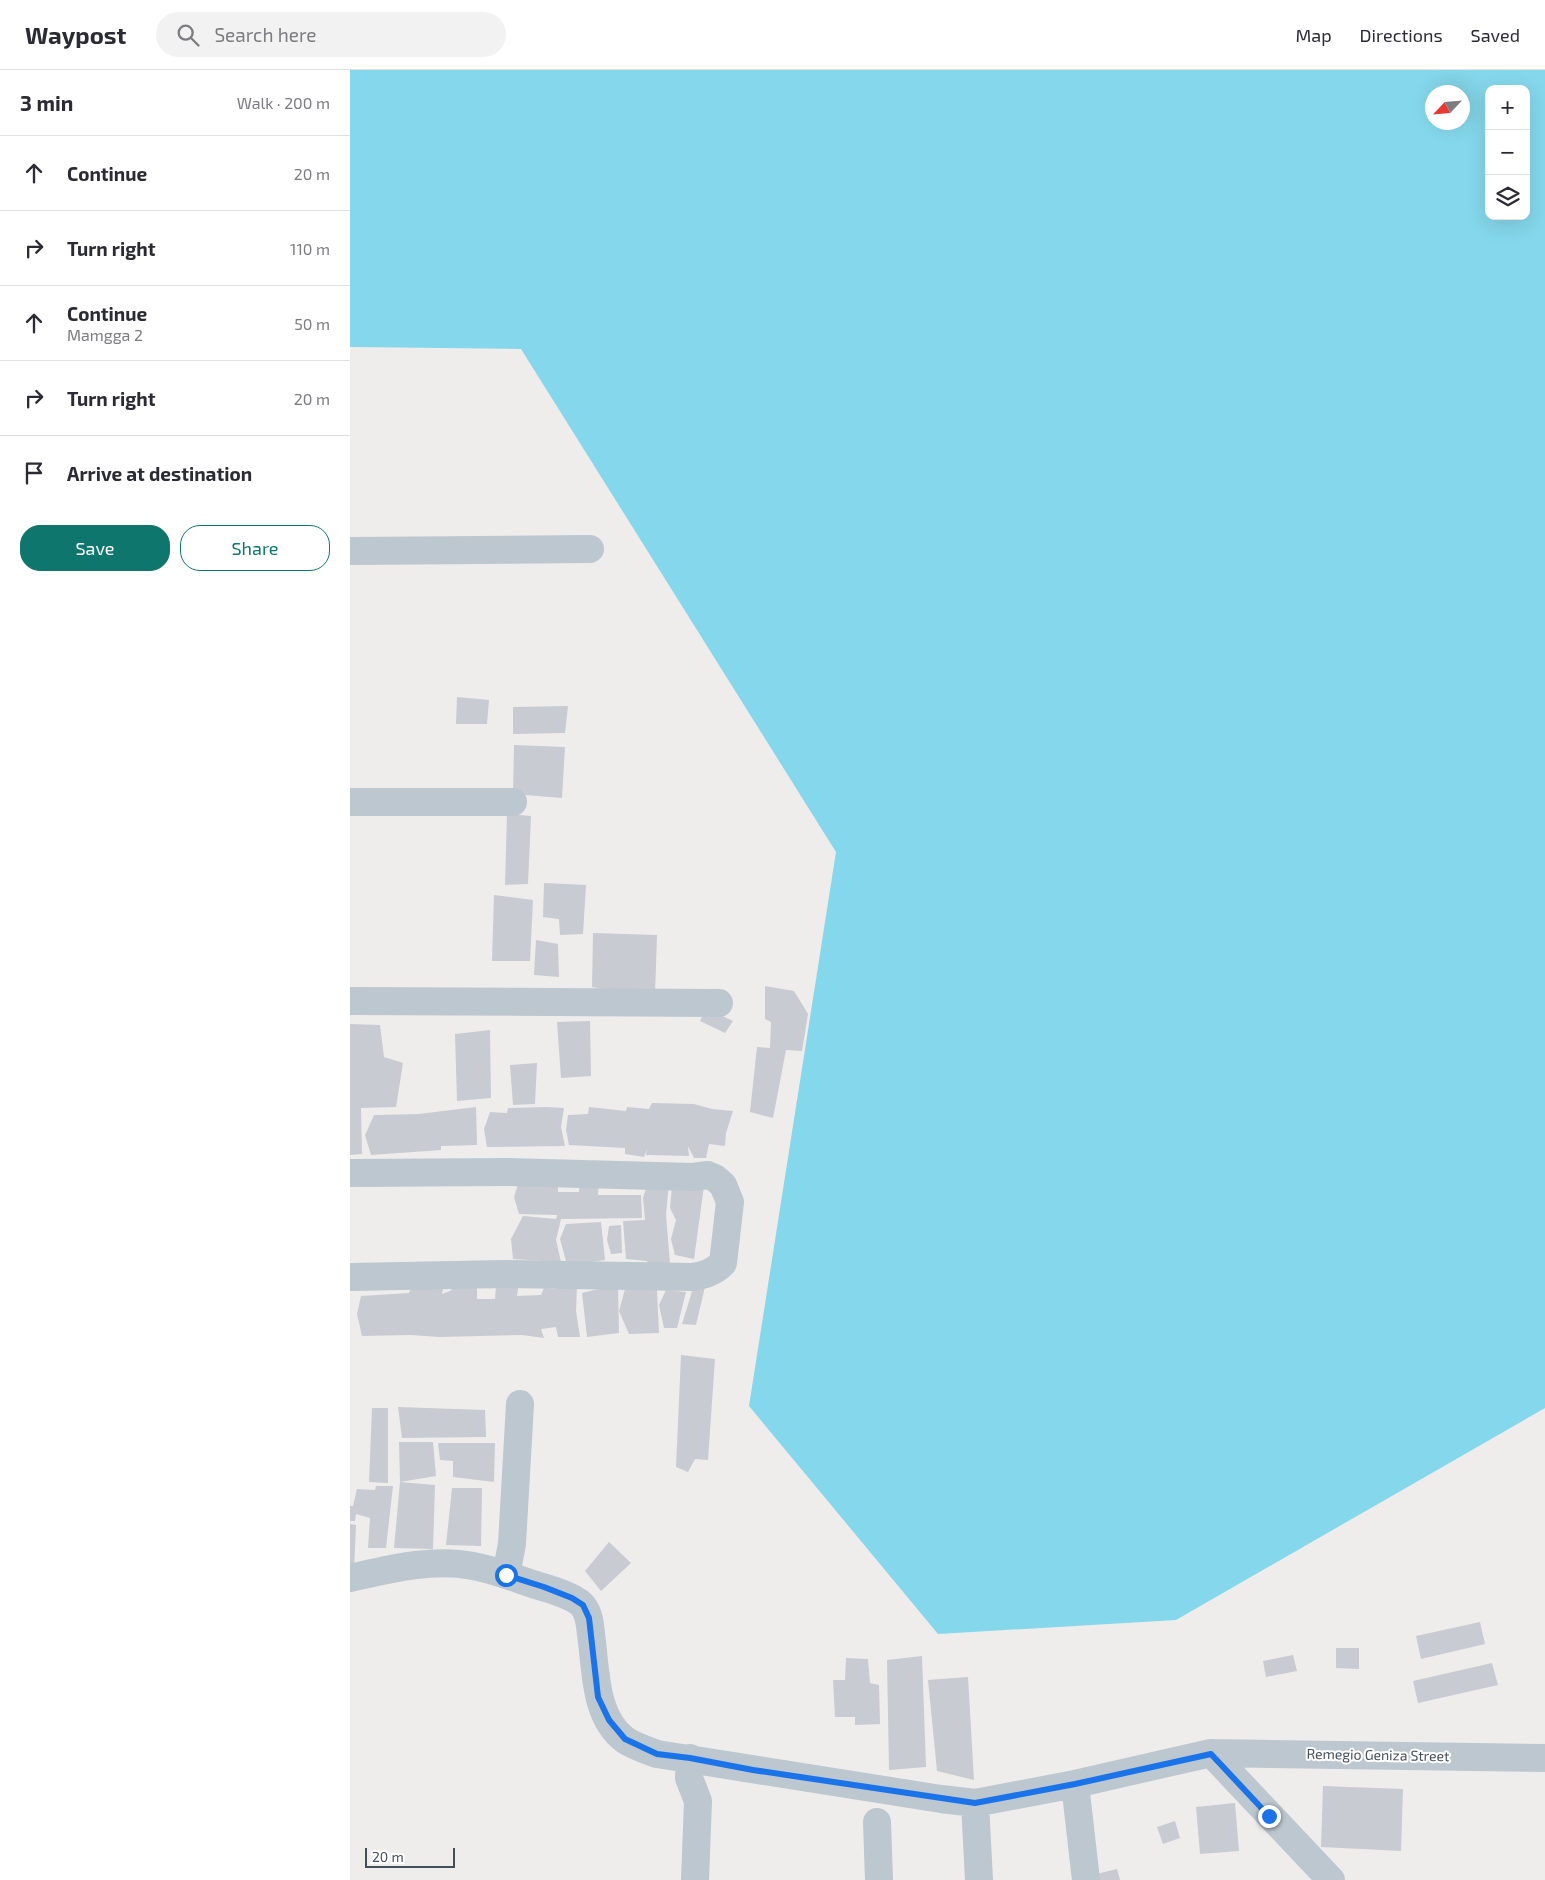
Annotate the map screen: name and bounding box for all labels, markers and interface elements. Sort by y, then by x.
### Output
search box [156,12,506,57]
text: Waypost [25,20,126,49]
icon: search [174,21,202,49]
text: Search here [214,23,317,46]
text: Map [1295,24,1332,46]
text: Directions [1360,24,1443,46]
text: Saved [1471,24,1520,46]
north arrow [1425,85,1470,130]
map controls [1485,85,1530,220]
button: + [1485,85,1530,130]
text: 3 min [20,90,73,115]
text: Walk · 200 m [237,93,330,112]
button: − [1485,130,1530,175]
icon: ahead [20,159,48,187]
text: Continue [67,162,147,185]
text: 20 m [294,164,330,183]
button: layers [1485,175,1530,220]
icon: right [20,234,48,262]
text: Turn right [67,237,155,260]
text: 110 m [290,239,330,258]
text: Continue [67,302,147,325]
icon: ahead [20,309,48,337]
text: 50 m [294,314,330,333]
text: Mamgga 2 [67,325,143,344]
icon: right [20,384,48,412]
text: Turn right [67,387,155,410]
text: 20 m [294,389,330,408]
icon: arrive [20,459,48,487]
text: Arrive at destination [67,462,252,485]
button: Save [20,525,170,571]
button: Share [180,525,330,571]
route start [495,1564,518,1587]
street label: Remegio Geniza Street [1306,1745,1450,1764]
route end [1258,1805,1281,1828]
scale bar [365,1845,455,1868]
text: 20 m [372,1848,404,1865]

